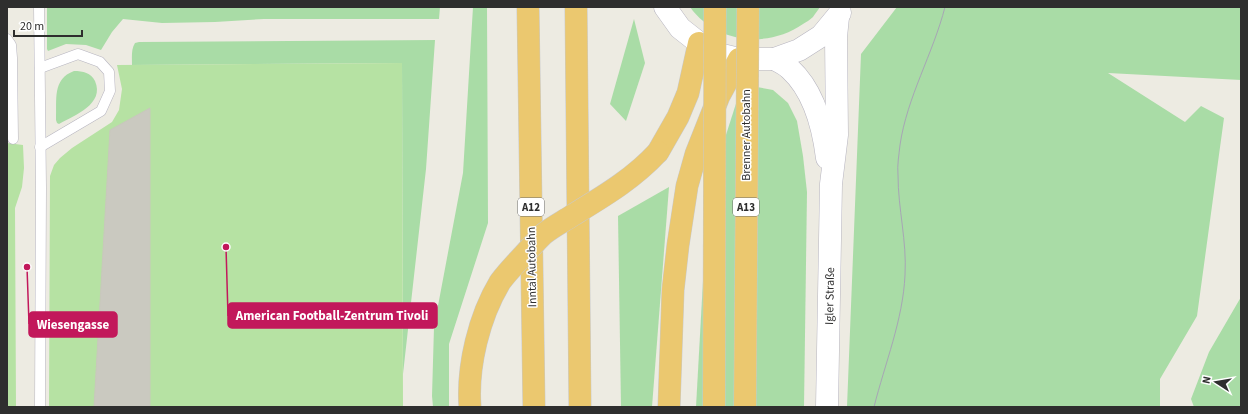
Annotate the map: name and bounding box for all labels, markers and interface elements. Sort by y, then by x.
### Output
scale bar [14,12,82,38]
text: 20 m [20,18,44,35]
street label: Brenner Autobahn [738,89,755,181]
road number: A12 [518,198,544,216]
road number: A13 [733,198,759,216]
street label: Inntal Autobahn [523,227,541,307]
street label: Igler Straße [821,267,839,325]
callout: American Football-Zentrum Tivoli [228,303,437,328]
text: American Football-Zentrum Tivoli [235,307,428,325]
callout: Wiesengasse [29,312,117,337]
text: Wiesengasse [37,316,110,334]
north arrow [1196,362,1236,402]
text: N [1199,375,1215,385]

